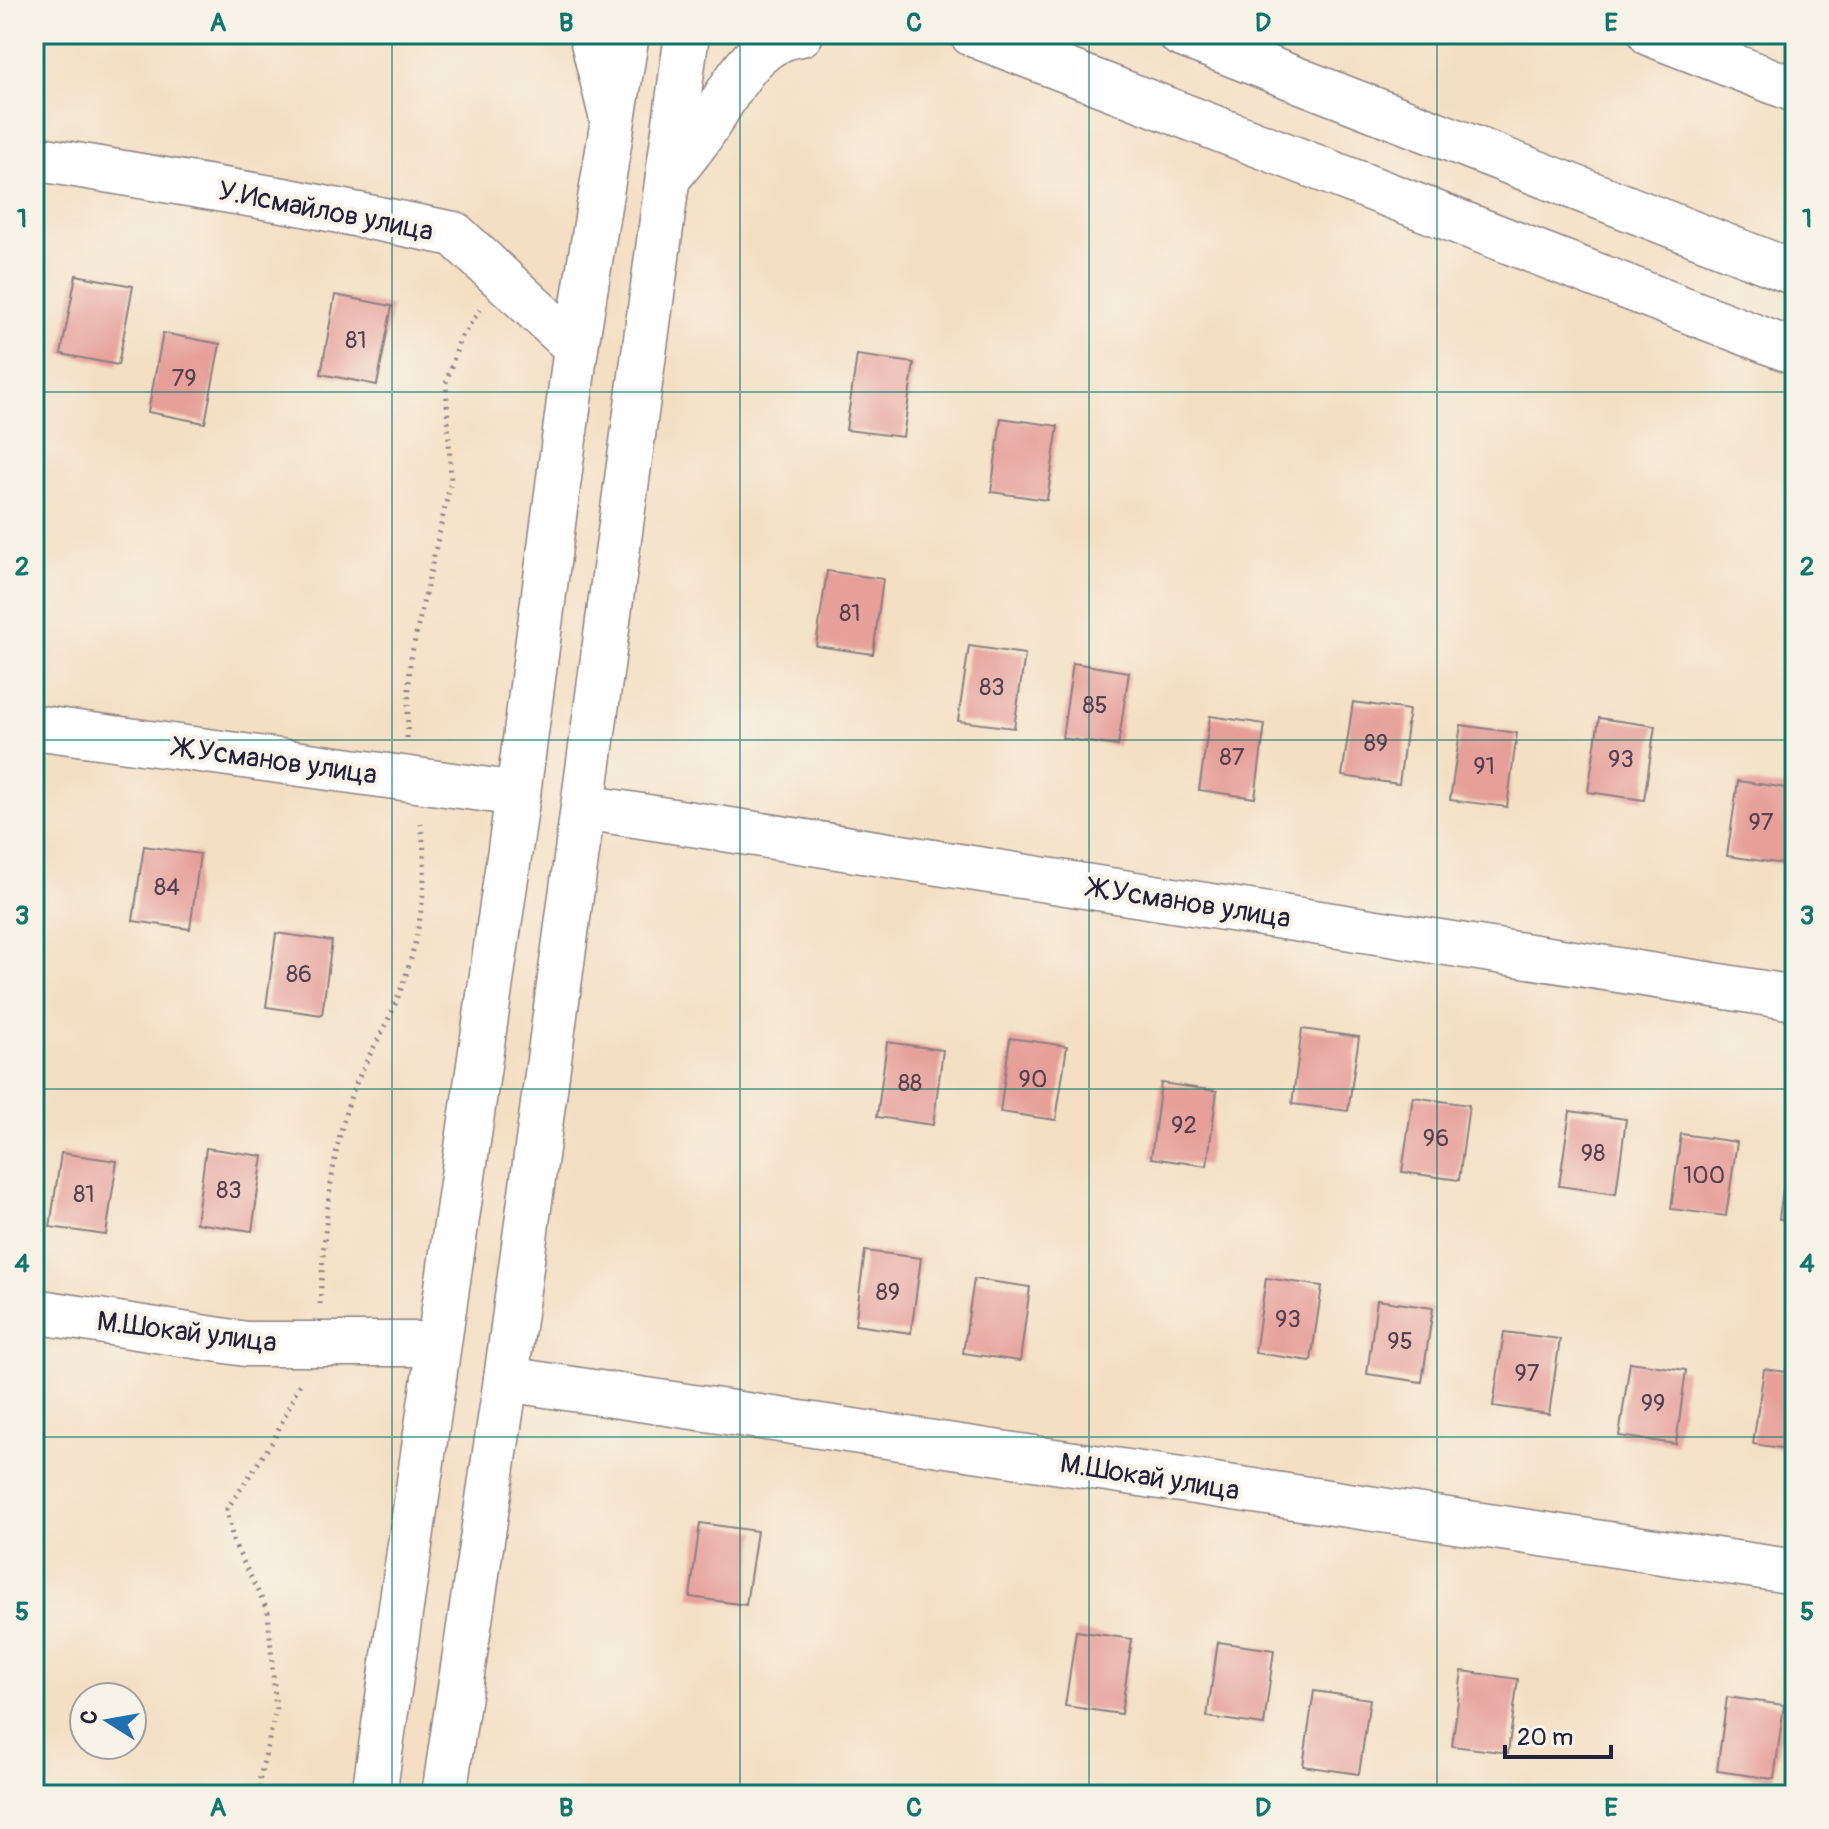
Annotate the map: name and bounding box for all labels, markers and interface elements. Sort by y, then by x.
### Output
text: A [210,7,227,39]
text: B [559,7,573,39]
text: C [906,7,922,39]
text: D [1255,7,1271,39]
text: E [1604,7,1618,39]
street label: У.Исмайлов улица [215,173,436,249]
text: 1 [17,203,27,235]
text: 1 [1802,203,1812,235]
house number: 81 [345,326,367,355]
house number: 79 [171,364,197,393]
text: 2 [15,551,29,583]
text: 2 [1800,551,1814,583]
house number: 81 [839,599,861,628]
house number: 83 [979,673,1005,702]
house number: 85 [1082,691,1108,720]
street label: Ж.Усманов улица [168,729,379,793]
house number: 89 [1364,729,1388,758]
house number: 87 [1220,743,1245,772]
house number: 93 [1608,745,1634,774]
house number: 91 [1473,752,1495,781]
house number: 97 [1748,808,1774,837]
street label: Ж.Усманов улица [1082,870,1293,937]
house number: 84 [154,873,180,902]
text: 3 [15,900,29,932]
text: 3 [1800,900,1814,932]
house number: 86 [286,960,312,989]
house number: 90 [1019,1065,1047,1094]
house number: 88 [898,1069,922,1098]
house number: 92 [1171,1111,1197,1140]
house number: 96 [1423,1124,1449,1153]
house number: 98 [1581,1139,1605,1168]
house number: 100 [1683,1161,1725,1190]
house number: 83 [216,1176,242,1205]
house number: 81 [73,1180,95,1209]
text: 4 [14,1248,30,1280]
text: 4 [1799,1248,1815,1280]
house number: 89 [876,1278,900,1307]
street label: М.Шокай улица [95,1304,279,1361]
house number: 93 [1275,1305,1301,1334]
house number: 95 [1387,1327,1413,1356]
house number: 97 [1514,1359,1540,1388]
house number: 99 [1641,1389,1665,1418]
street label: М.Шокай улица [1058,1446,1242,1509]
text: 5 [15,1596,29,1628]
text: 5 [1800,1596,1814,1628]
north arrow [68,1681,148,1761]
text: С [74,1708,104,1727]
scale bar [1505,1709,1611,1759]
text: 20 m [1517,1723,1573,1752]
text: A [210,1792,227,1824]
text: B [559,1792,573,1824]
text: C [906,1792,922,1824]
text: D [1255,1792,1271,1824]
text: E [1604,1792,1618,1824]

